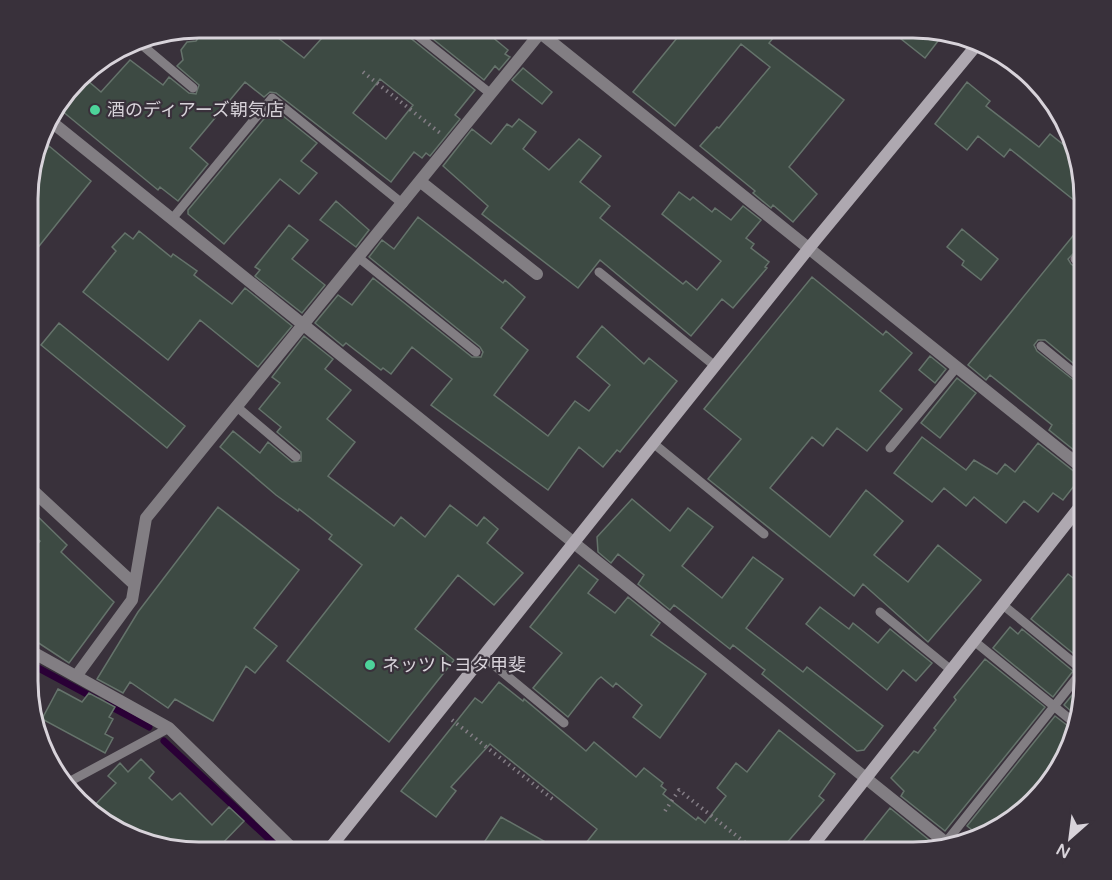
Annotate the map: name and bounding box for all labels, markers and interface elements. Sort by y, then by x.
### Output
place label: 酒のディアーズ朝気店 [107,99,284,121]
marker: 酒のディアーズ朝気店 [88,103,102,117]
place label: ネッツトヨタ甲斐 [382,654,526,676]
marker: ネッツトヨタ甲斐 [363,658,377,672]
north arrow [1040,808,1100,868]
text: N [1053,839,1074,862]

